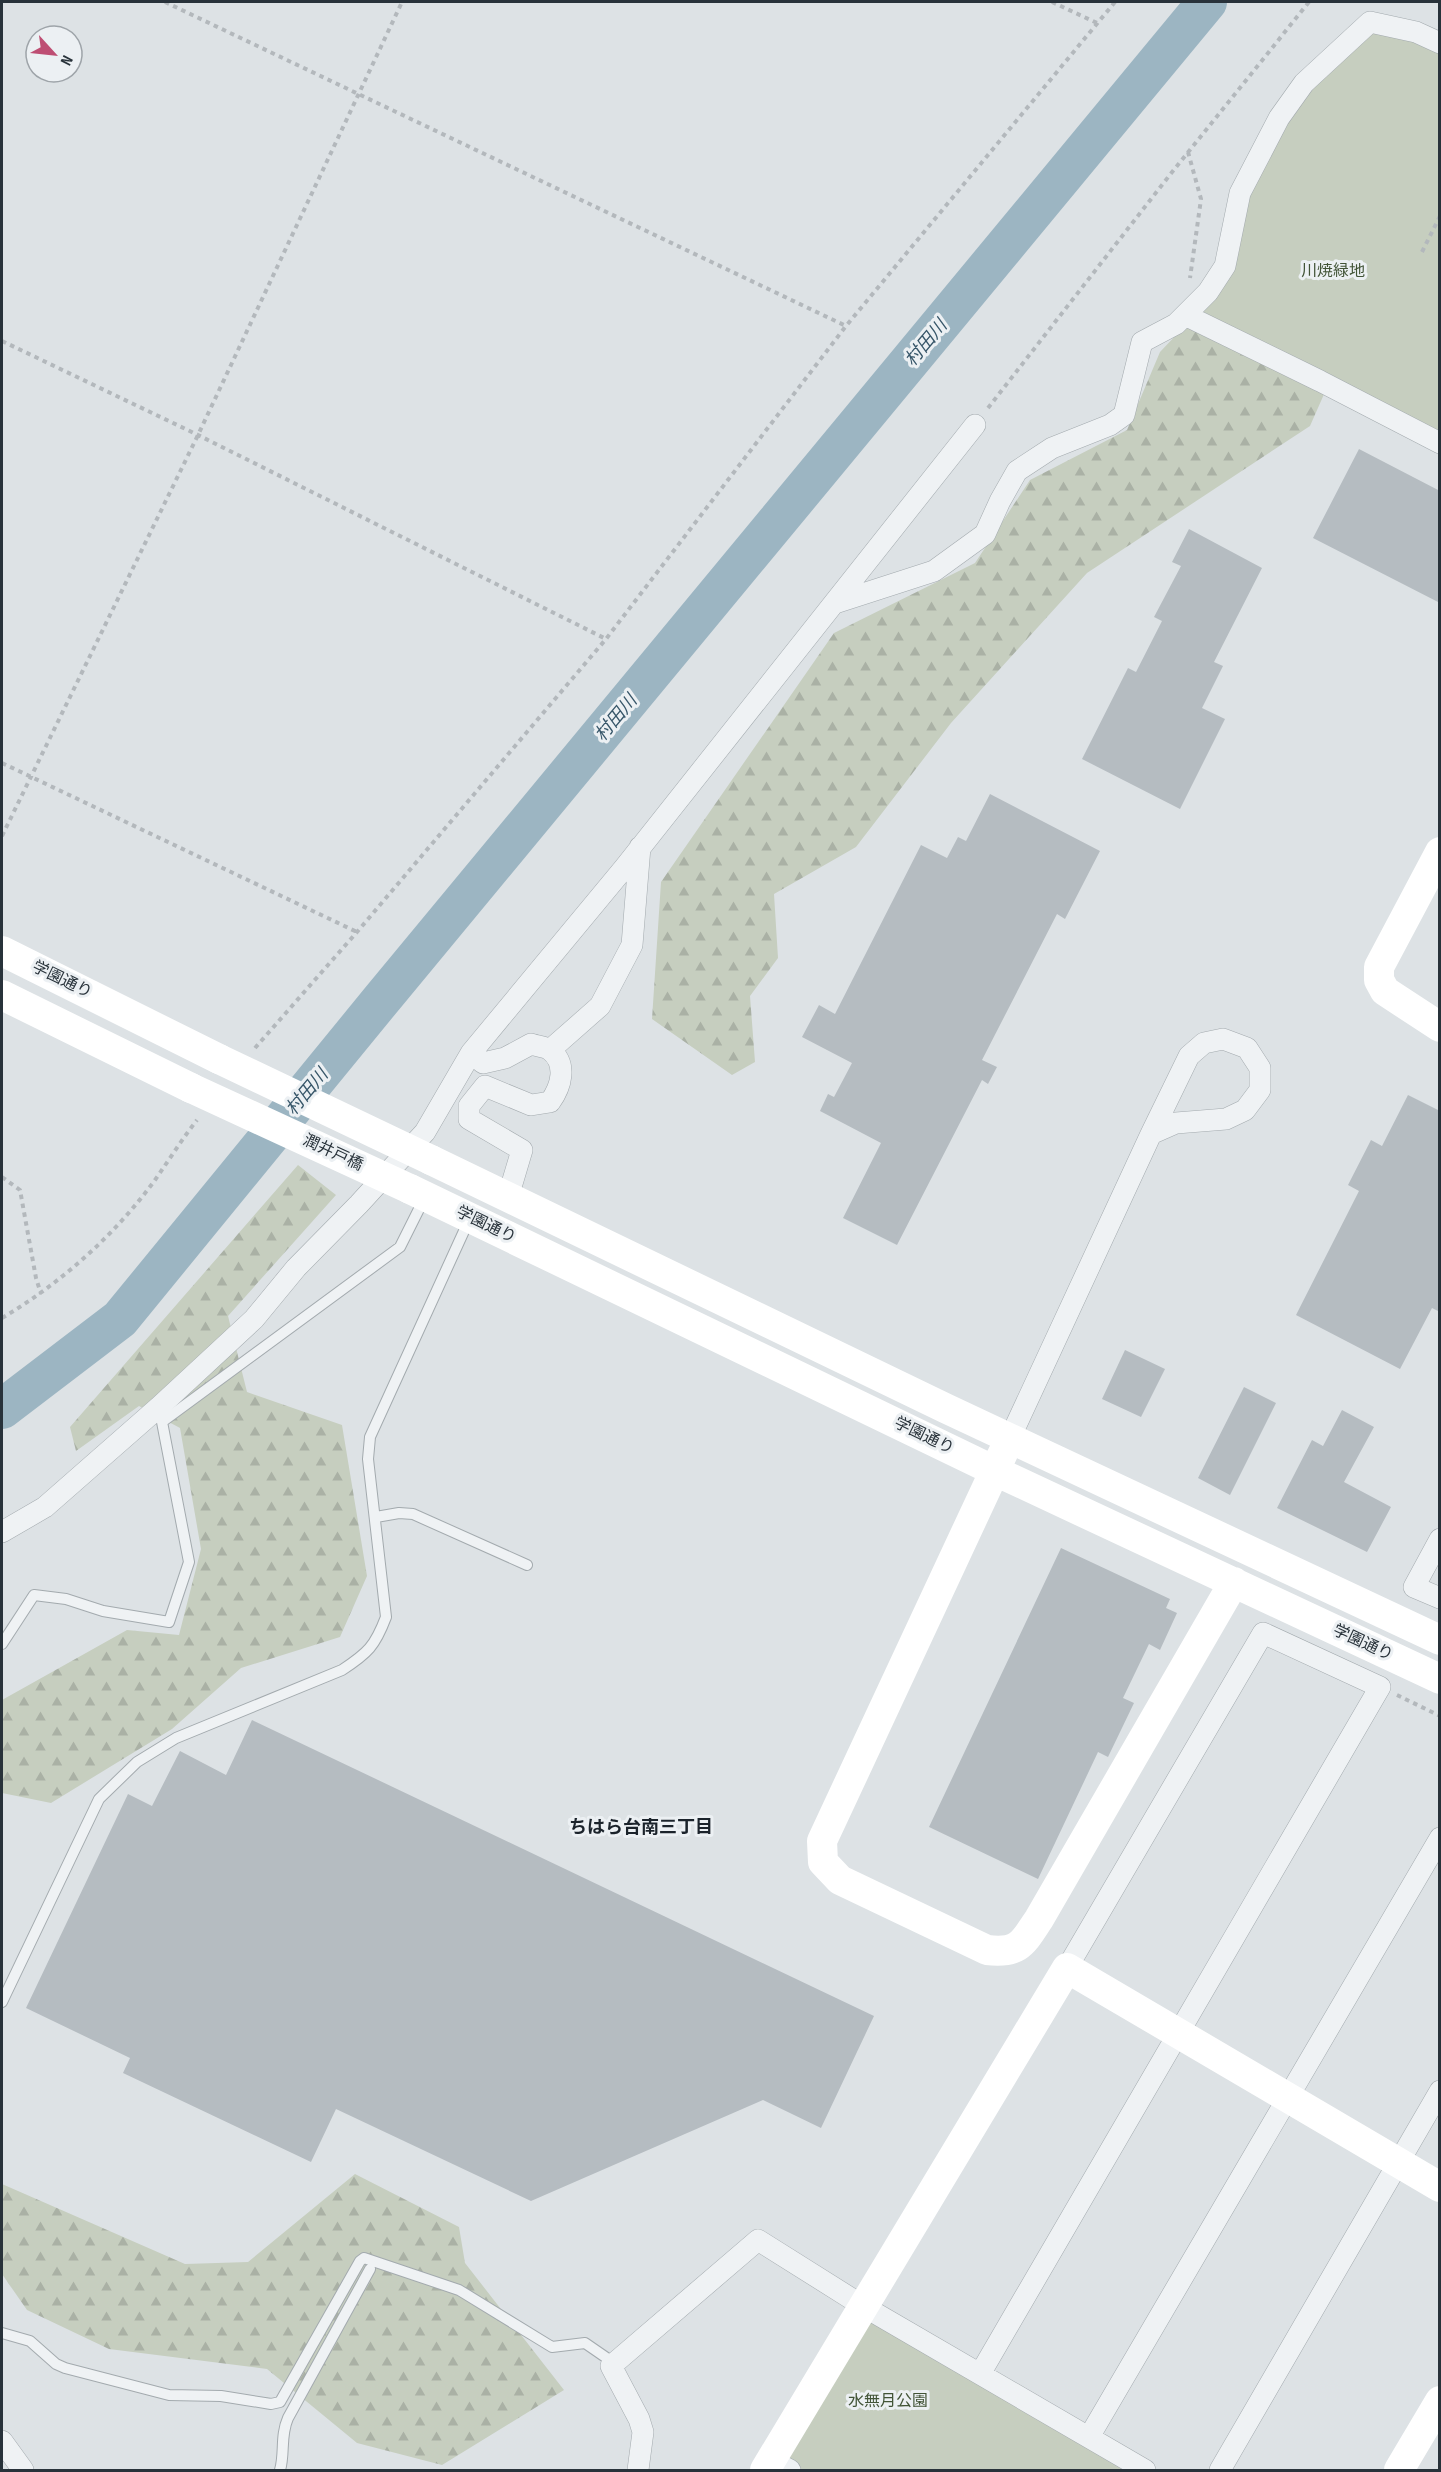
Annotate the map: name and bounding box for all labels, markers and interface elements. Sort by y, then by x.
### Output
north arrow [24,24,84,84]
text: N [56,52,76,68]
park label: 川焼緑地 [1301,262,1365,281]
water label: 村田川 [901,314,953,370]
water label: 村田川 [591,689,643,745]
street label: 学園通り [29,957,95,1003]
water label: 村田川 [282,1063,334,1119]
street label: 潤井戸橋 [300,1131,366,1175]
street label: 学園通り [453,1202,519,1248]
street label: 学園通り [891,1413,957,1459]
street label: 学園通り [1330,1621,1396,1665]
district label: ちはら台南三丁目 [569,1817,713,1838]
park label: 水無月公園 [848,2392,928,2411]

